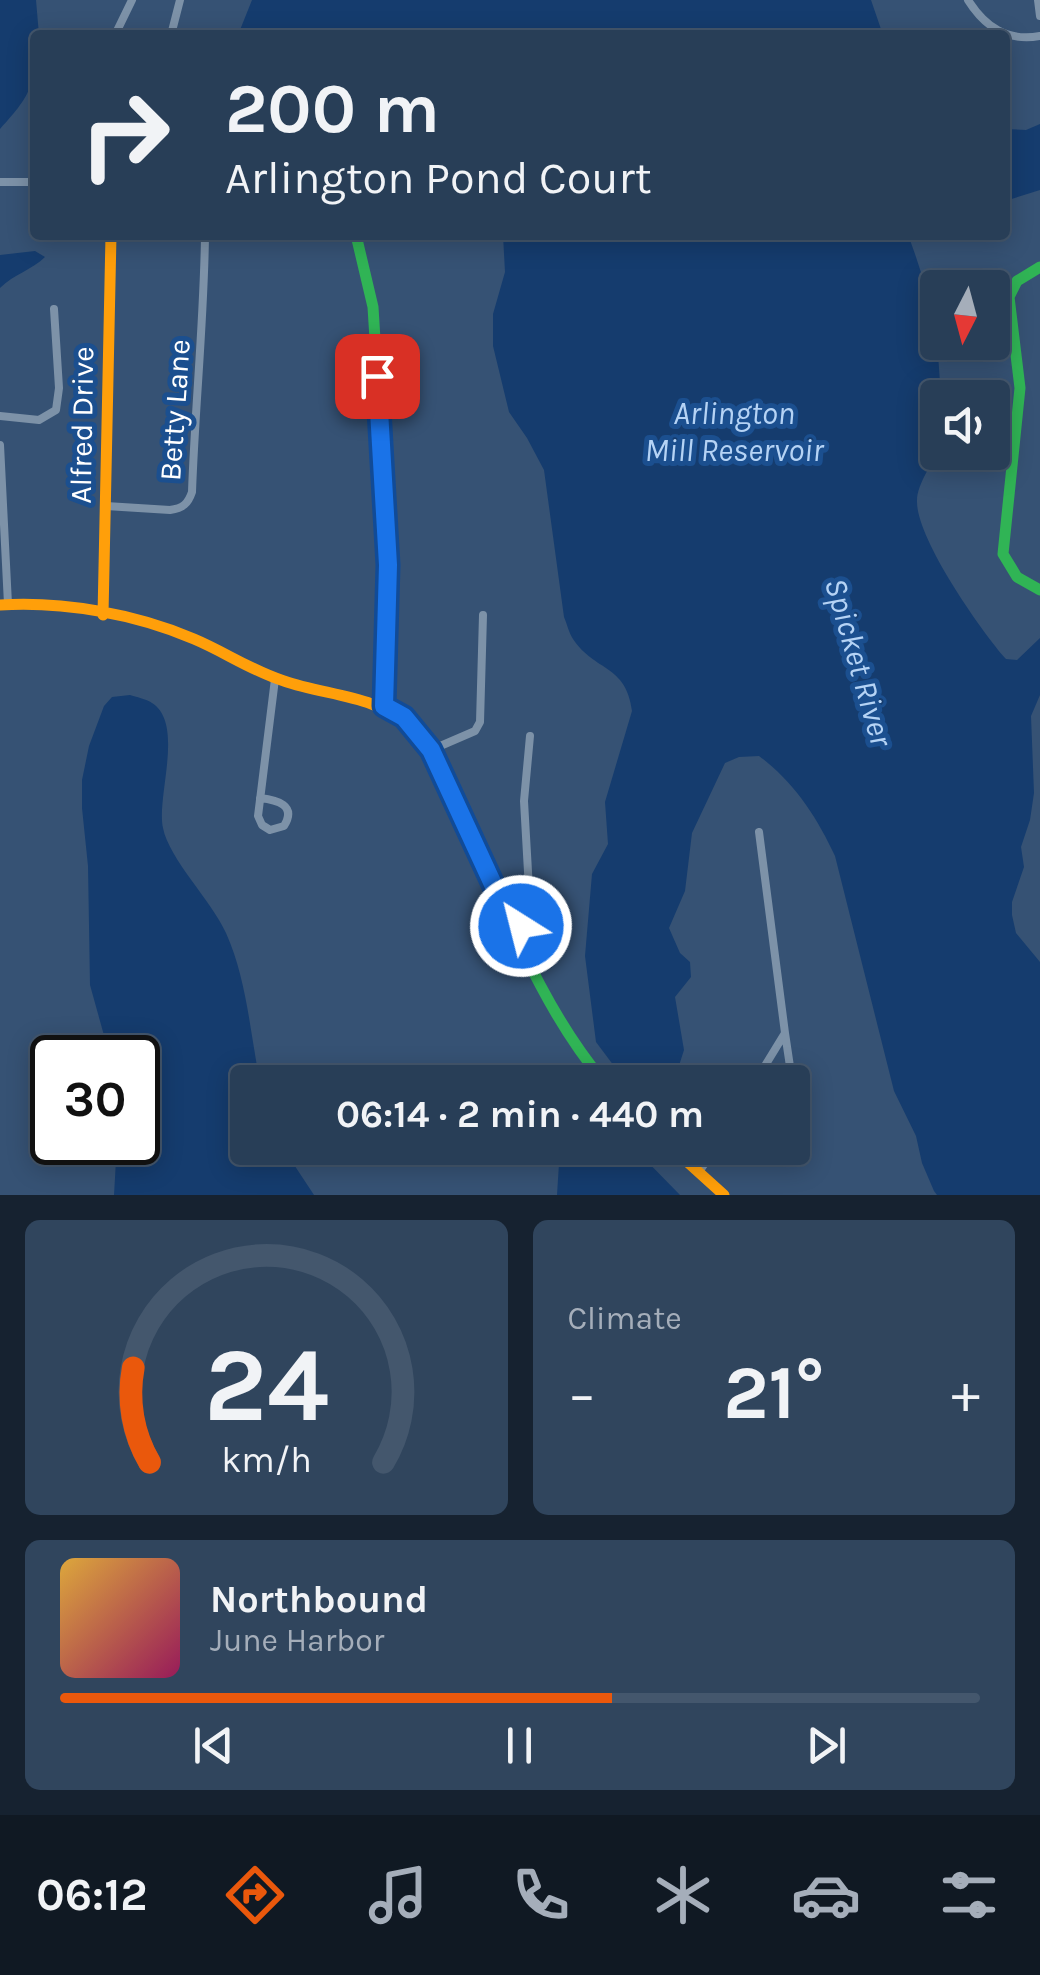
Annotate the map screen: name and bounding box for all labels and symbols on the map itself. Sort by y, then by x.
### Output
north arrow [920,270,1010,360]
pin [335,334,420,419]
street label: Betty Lane [152,338,198,482]
street label: Alfred Drive [63,346,101,504]
water label: Arlington Mill Reservoir [644,395,825,469]
water label: Spicket River [817,574,900,751]
position arrow [469,874,573,978]
speed limit sign: 30 [30,1035,160,1165]

